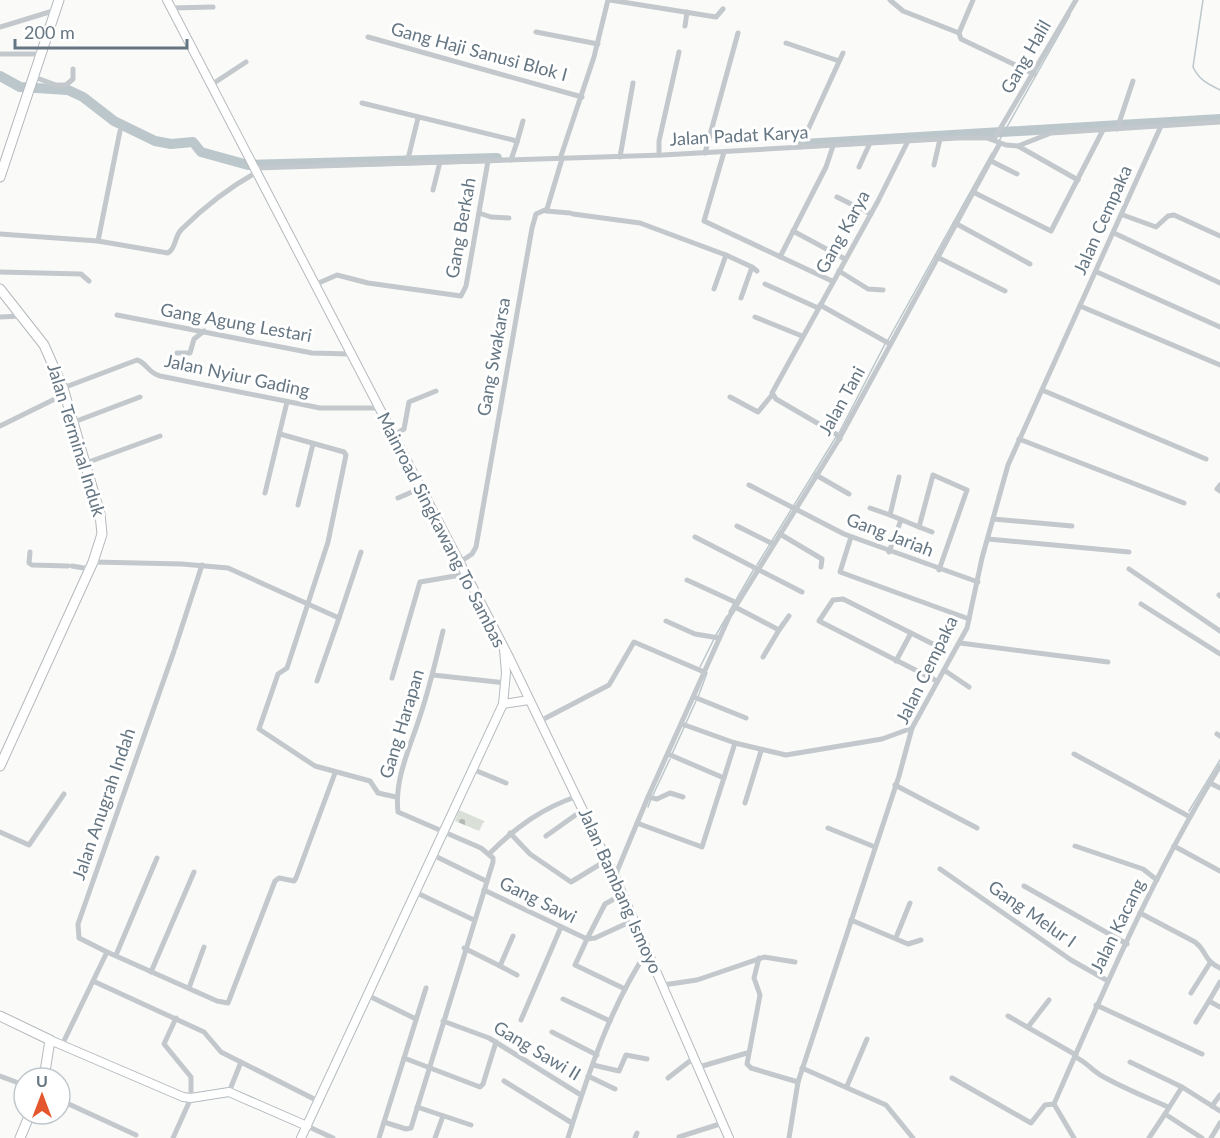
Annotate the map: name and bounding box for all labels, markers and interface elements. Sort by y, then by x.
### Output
scale bar [15,12,188,50]
street label: Gang Halil [995,16,1055,97]
street label: Gang Haji Sanusi Blok I [389,17,570,85]
text: 200 m [24,21,75,43]
street label: Jalan Padat Karya [669,120,809,150]
street label: Jalan Cempaka [1068,162,1136,278]
street label: Gang Berkah [440,176,480,280]
street label: Gang Karya [810,186,874,277]
street label: Gang Swakarsa [472,296,514,418]
street label: Gang Agung Lestari [159,298,314,346]
street label: Jalan Nyiur Gading [163,349,312,401]
street label: Jalan Terminal Induk [43,360,111,520]
street label: Jalan Tani [813,362,869,439]
street label: Mainroad Singkawang To Sambas [373,408,511,651]
street label: Gang Jariah [844,507,937,561]
street label: Jalan Cempaka [890,612,962,727]
street label: Gang Harapan [374,667,428,781]
street label: Jalan Anugrah Indah [67,725,139,882]
street label: Jalan Bambang Ismoyo [574,804,667,977]
street label: Gang Sawi [496,871,581,927]
street label: Gang Melur I [984,875,1081,951]
street label: Jalan Kacang [1085,875,1149,976]
street label: Gang Sawi II [490,1016,585,1085]
north arrow [12,1066,72,1126]
text: U [36,1071,48,1090]

